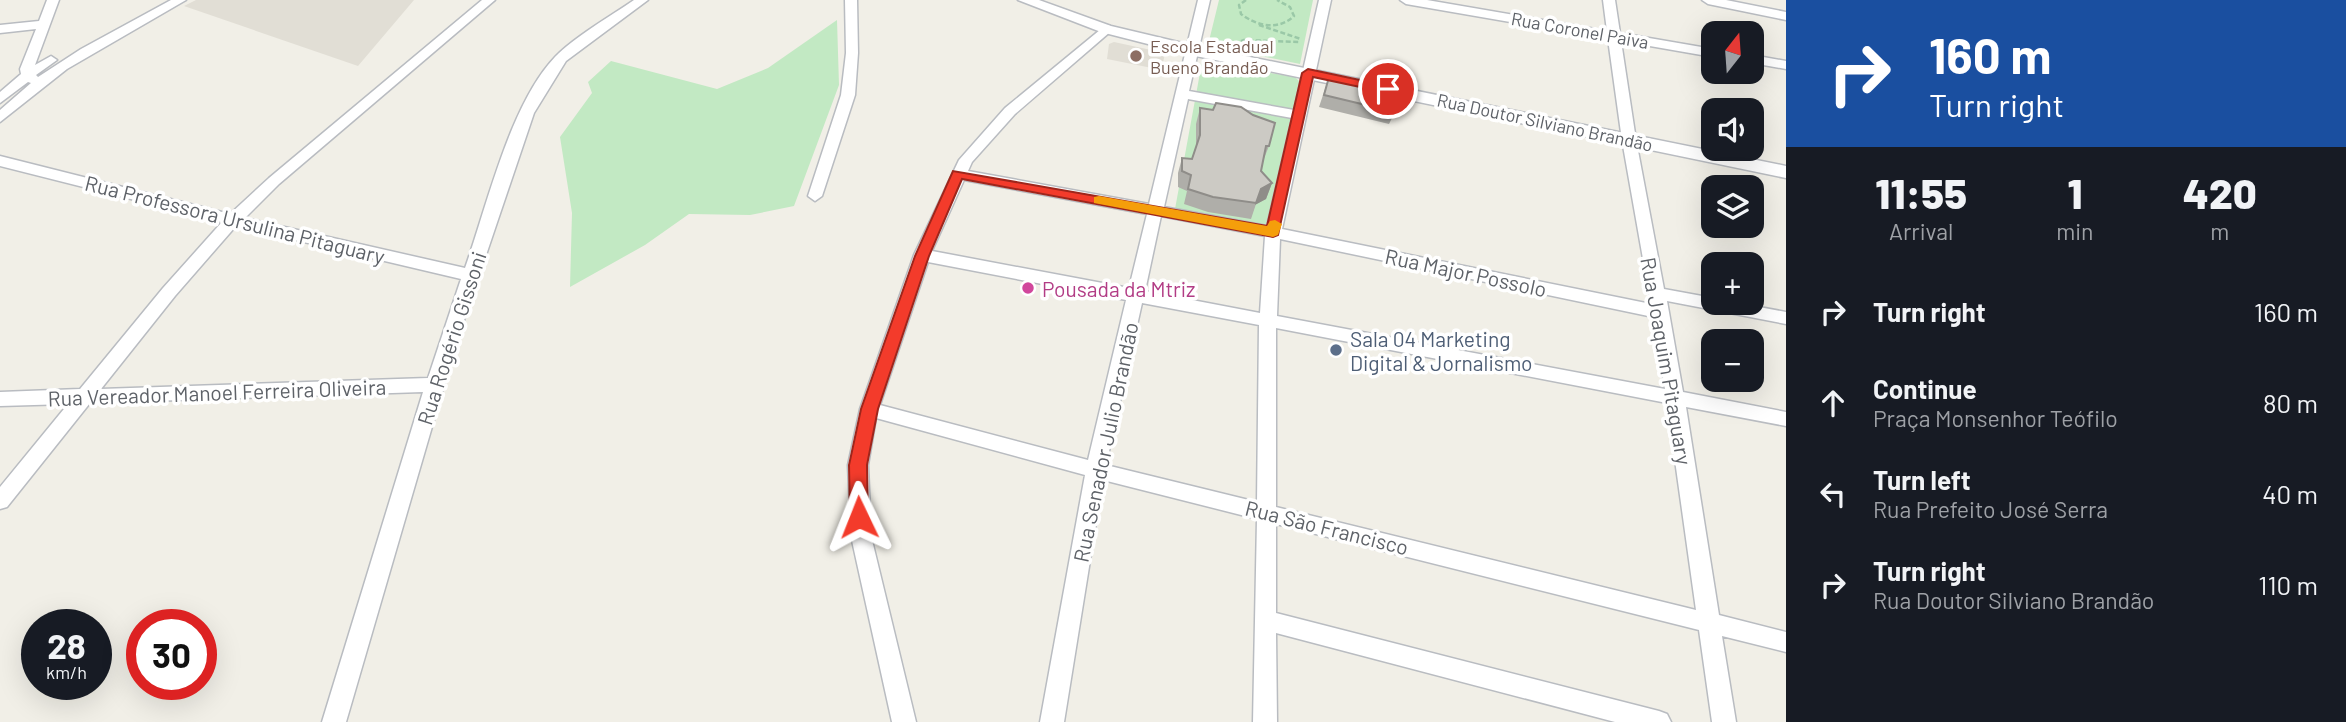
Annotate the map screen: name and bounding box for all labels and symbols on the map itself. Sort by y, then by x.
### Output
street label: Rua Coronel Paiva [1509,7,1651,53]
north arrow [1701,21,1764,84]
place label: Escola Estadual Bueno Brandão [1150,35,1274,78]
marker: Escola Estadual Bueno Brandão [1128,48,1144,64]
pin [1358,59,1418,119]
street label: Rua Doutor Silviano Brandão [1435,88,1655,156]
street label: Rua Professora Ursulina Pitaguary [83,170,388,268]
street label: Rua Major Possolo [1383,243,1549,301]
street label: Rua Rogério Gissoni [411,248,491,428]
street label: Rua Joaquim Pitaguary [1636,255,1698,467]
place label: Pousada da Mtriz [1042,276,1195,301]
marker: Pousada da Mtriz [1020,280,1036,296]
street label: Rua Senador Julio Brandão [1067,320,1143,564]
place label: Sala 04 Marketing Digital & Jornalismo [1350,326,1533,375]
marker: Sala 04 Marketing Digital & Jornalismo [1328,342,1344,358]
street label: Rua Vereador Manoel Ferreira Oliveira [47,374,387,410]
position arrow [822,480,896,554]
street label: Rua São Francisco [1243,495,1411,559]
speed limit sign: 30 [126,609,217,700]

